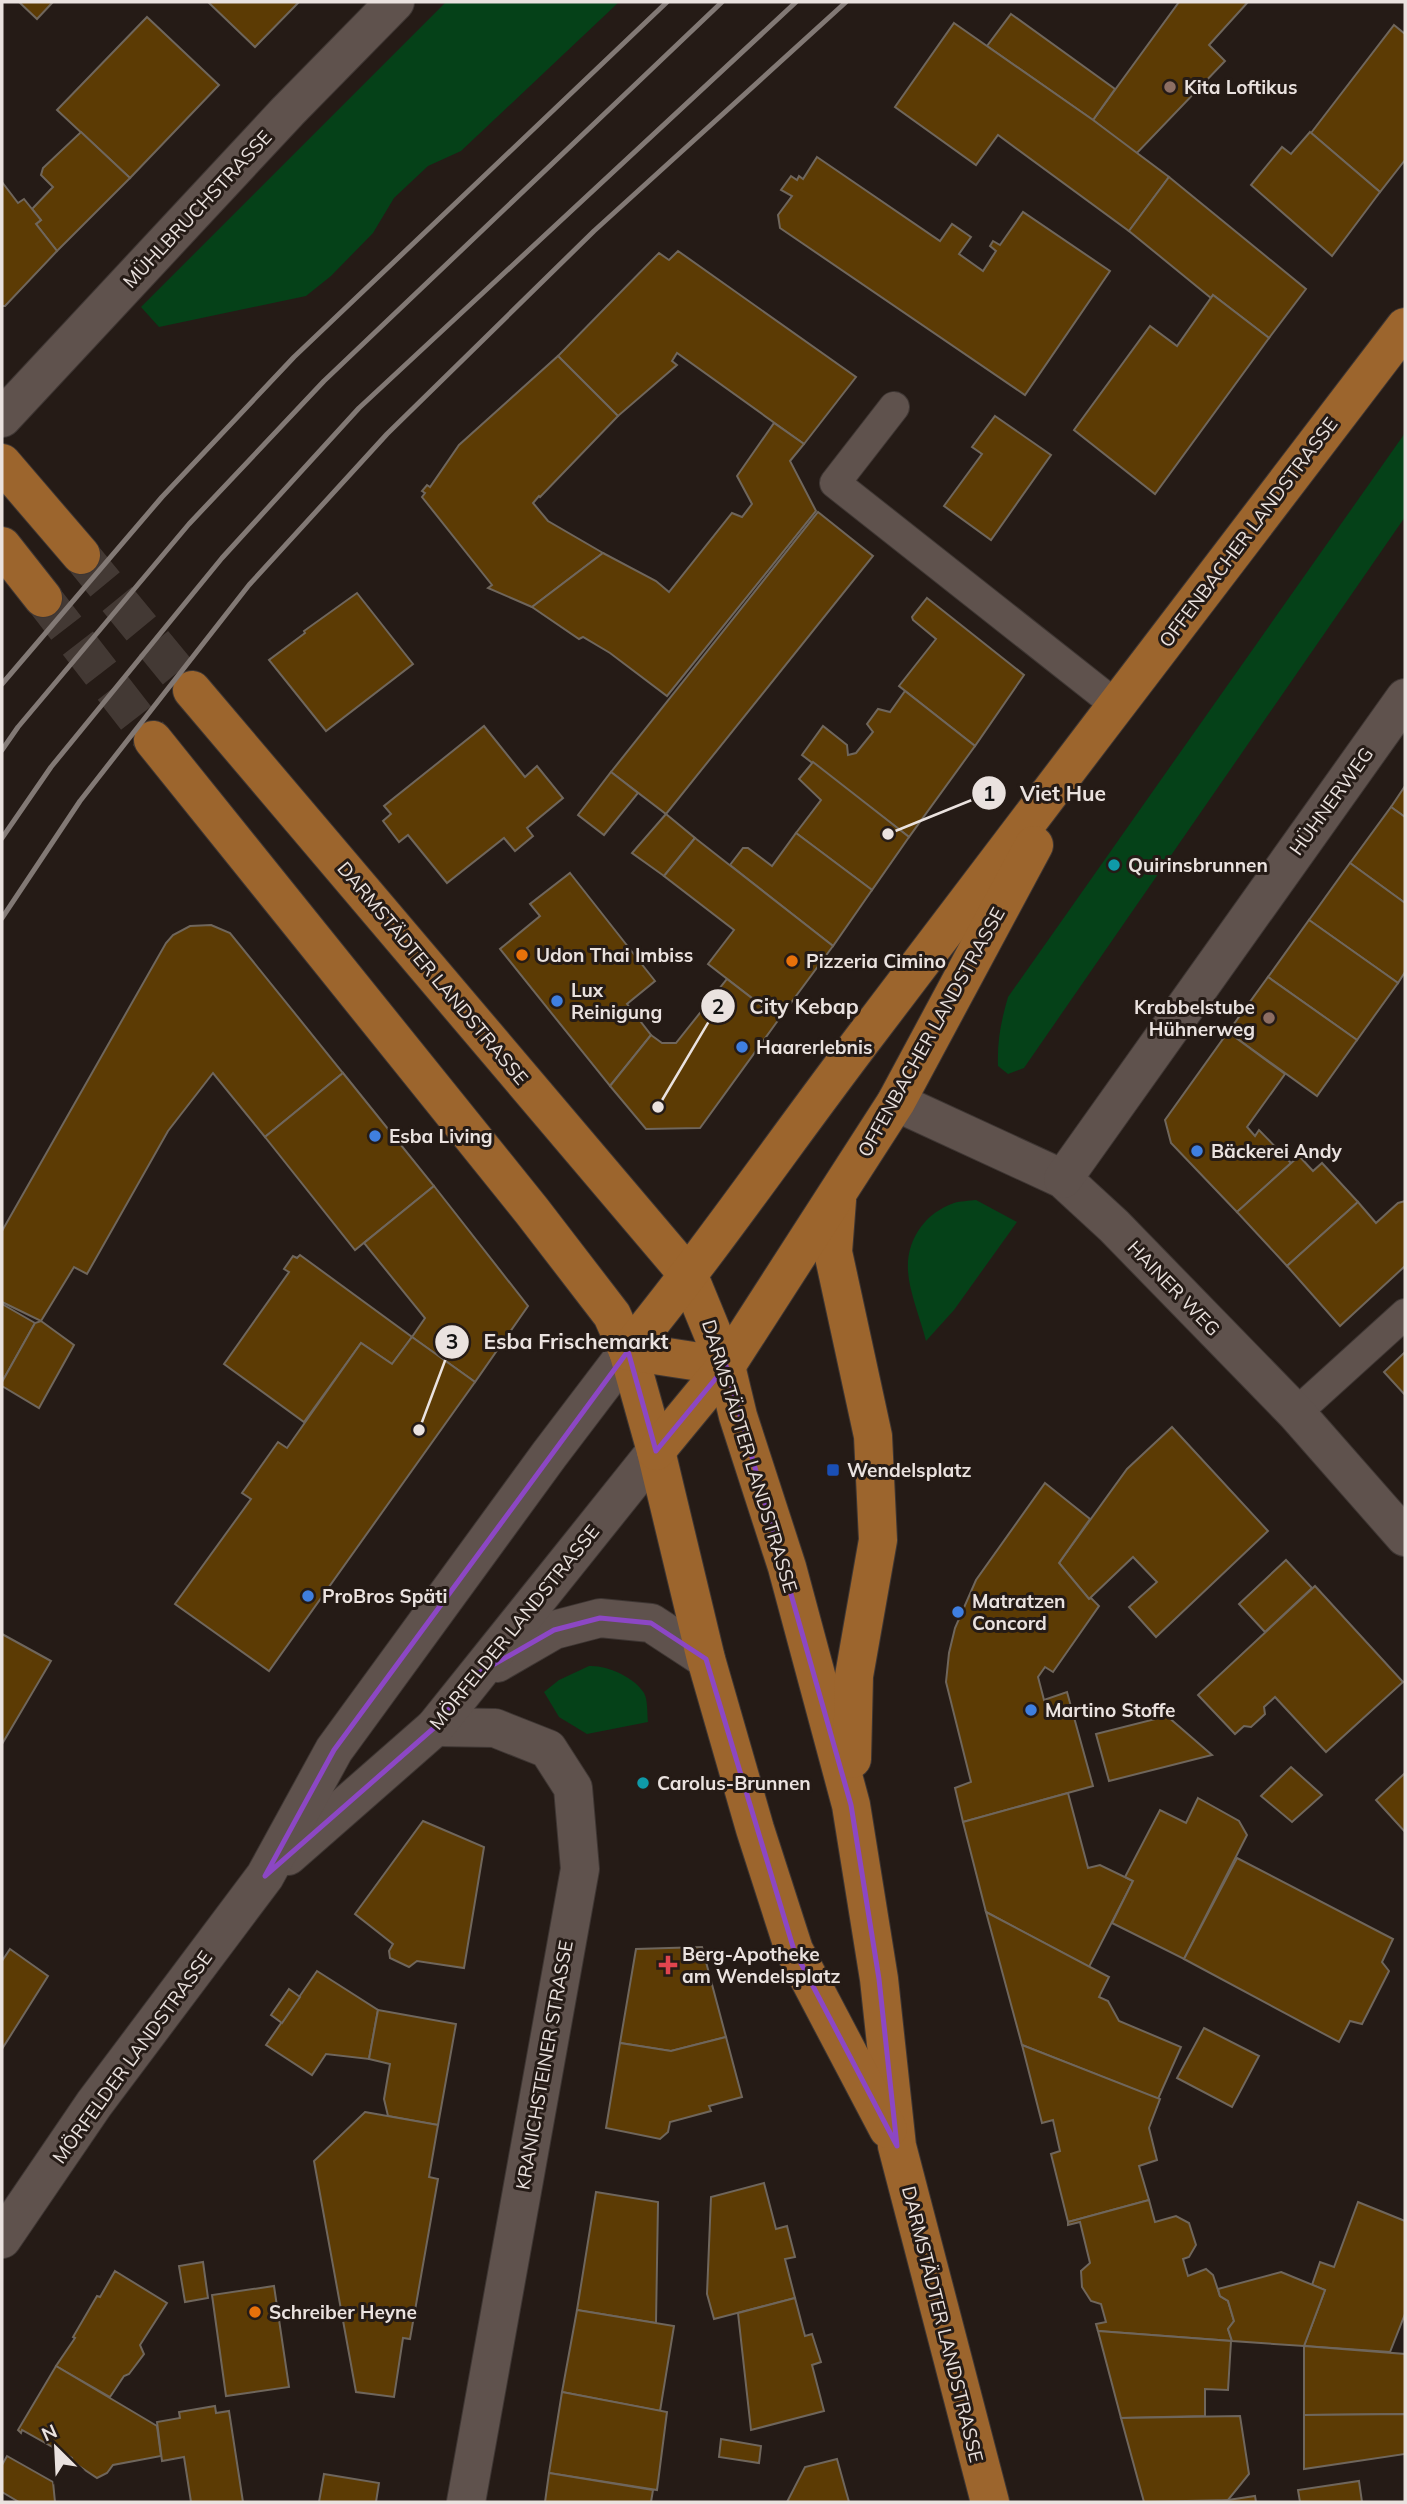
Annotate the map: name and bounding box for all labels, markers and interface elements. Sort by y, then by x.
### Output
place label: Kita Loftikus [1184,75,1297,99]
marker: Kita Loftikus [1162,79,1178,95]
street label: MÜHLBRUCHSTRASSE [118,125,276,293]
street label: OFFENBACHER LANDSTRASSE [1154,412,1342,652]
street label: HÜHNERWEG [1284,742,1378,860]
callout: Viet Hue [971,772,1120,814]
text: 1 [983,780,995,806]
text: Viet Hue [1019,780,1106,806]
place label: Quirinsbrunnen [1128,853,1268,877]
street label: DARMSTÄDTER LANDSTRASSE [333,857,533,1089]
marker: Quirinsbrunnen [1106,857,1122,873]
street label: OFFENBACHER LANDSTRASSE [852,903,1010,1161]
place label: Udon Thai Imbiss [536,943,693,967]
marker: Udon Thai Imbiss [514,947,530,963]
place label: Pizzeria Cimino [806,949,946,973]
marker: Pizzeria Cimino [784,953,800,969]
place label: Lux Reinigung [571,978,662,1024]
callout: City Kebap [700,985,873,1027]
marker: Lux Reinigung [549,993,565,1009]
text: 2 [712,993,724,1019]
text: City Kebap [749,993,859,1019]
place label: Krabbelstube Hühnerweg [1134,995,1255,1041]
marker: Krabbelstube Hühnerweg [1261,1010,1277,1026]
place label: Haarerlebnis [756,1035,873,1059]
marker: Haarerlebnis [734,1039,750,1055]
place label: Esba Living [389,1124,493,1148]
marker: Esba Living [367,1128,383,1144]
place label: Bäckerei Andy [1211,1139,1343,1163]
marker: Bäckerei Andy [1189,1143,1205,1159]
street label: HAINER WEG [1123,1235,1225,1341]
street label: DARMSTÄDTER LANDSTRASSE [697,1317,803,1595]
callout: Esba Frischemarkt [434,1321,682,1363]
text: 3 [446,1328,458,1354]
text: Esba Frischemarkt [484,1328,668,1354]
place label: Wendelsplatz [847,1458,971,1482]
marker: Wendelsplatz [825,1462,841,1478]
street label: MÖRFELDER LANDSTRASSE [424,1520,604,1734]
place label: ProBros Späti [322,1584,447,1608]
marker: ProBros Späti [300,1588,316,1604]
place label: Matratzen Concord [972,1589,1066,1635]
marker: Matratzen Concord [950,1604,966,1620]
place label: Martino Stoffe [1045,1698,1176,1722]
marker: Martino Stoffe [1023,1702,1039,1718]
place label: Carolus-Brunnen [657,1771,811,1795]
marker: Carolus-Brunnen [635,1775,651,1791]
street label: KRANICHSTEINER STRASSE [510,1938,578,2192]
place label: Berg-Apotheke am Wendelsplatz [682,1942,840,1988]
street label: MÖRFELDER LANDSTRASSE [47,1946,217,2168]
marker: Berg-Apotheke am Wendelsplatz [660,1957,676,1973]
street label: DARMSTÄDTER LANDSTRASSE [897,2183,989,2465]
place label: Schreiber Heyne [269,2300,417,2324]
marker: Schreiber Heyne [247,2304,263,2320]
north arrow [21,2413,91,2483]
text: N [38,2419,61,2446]

